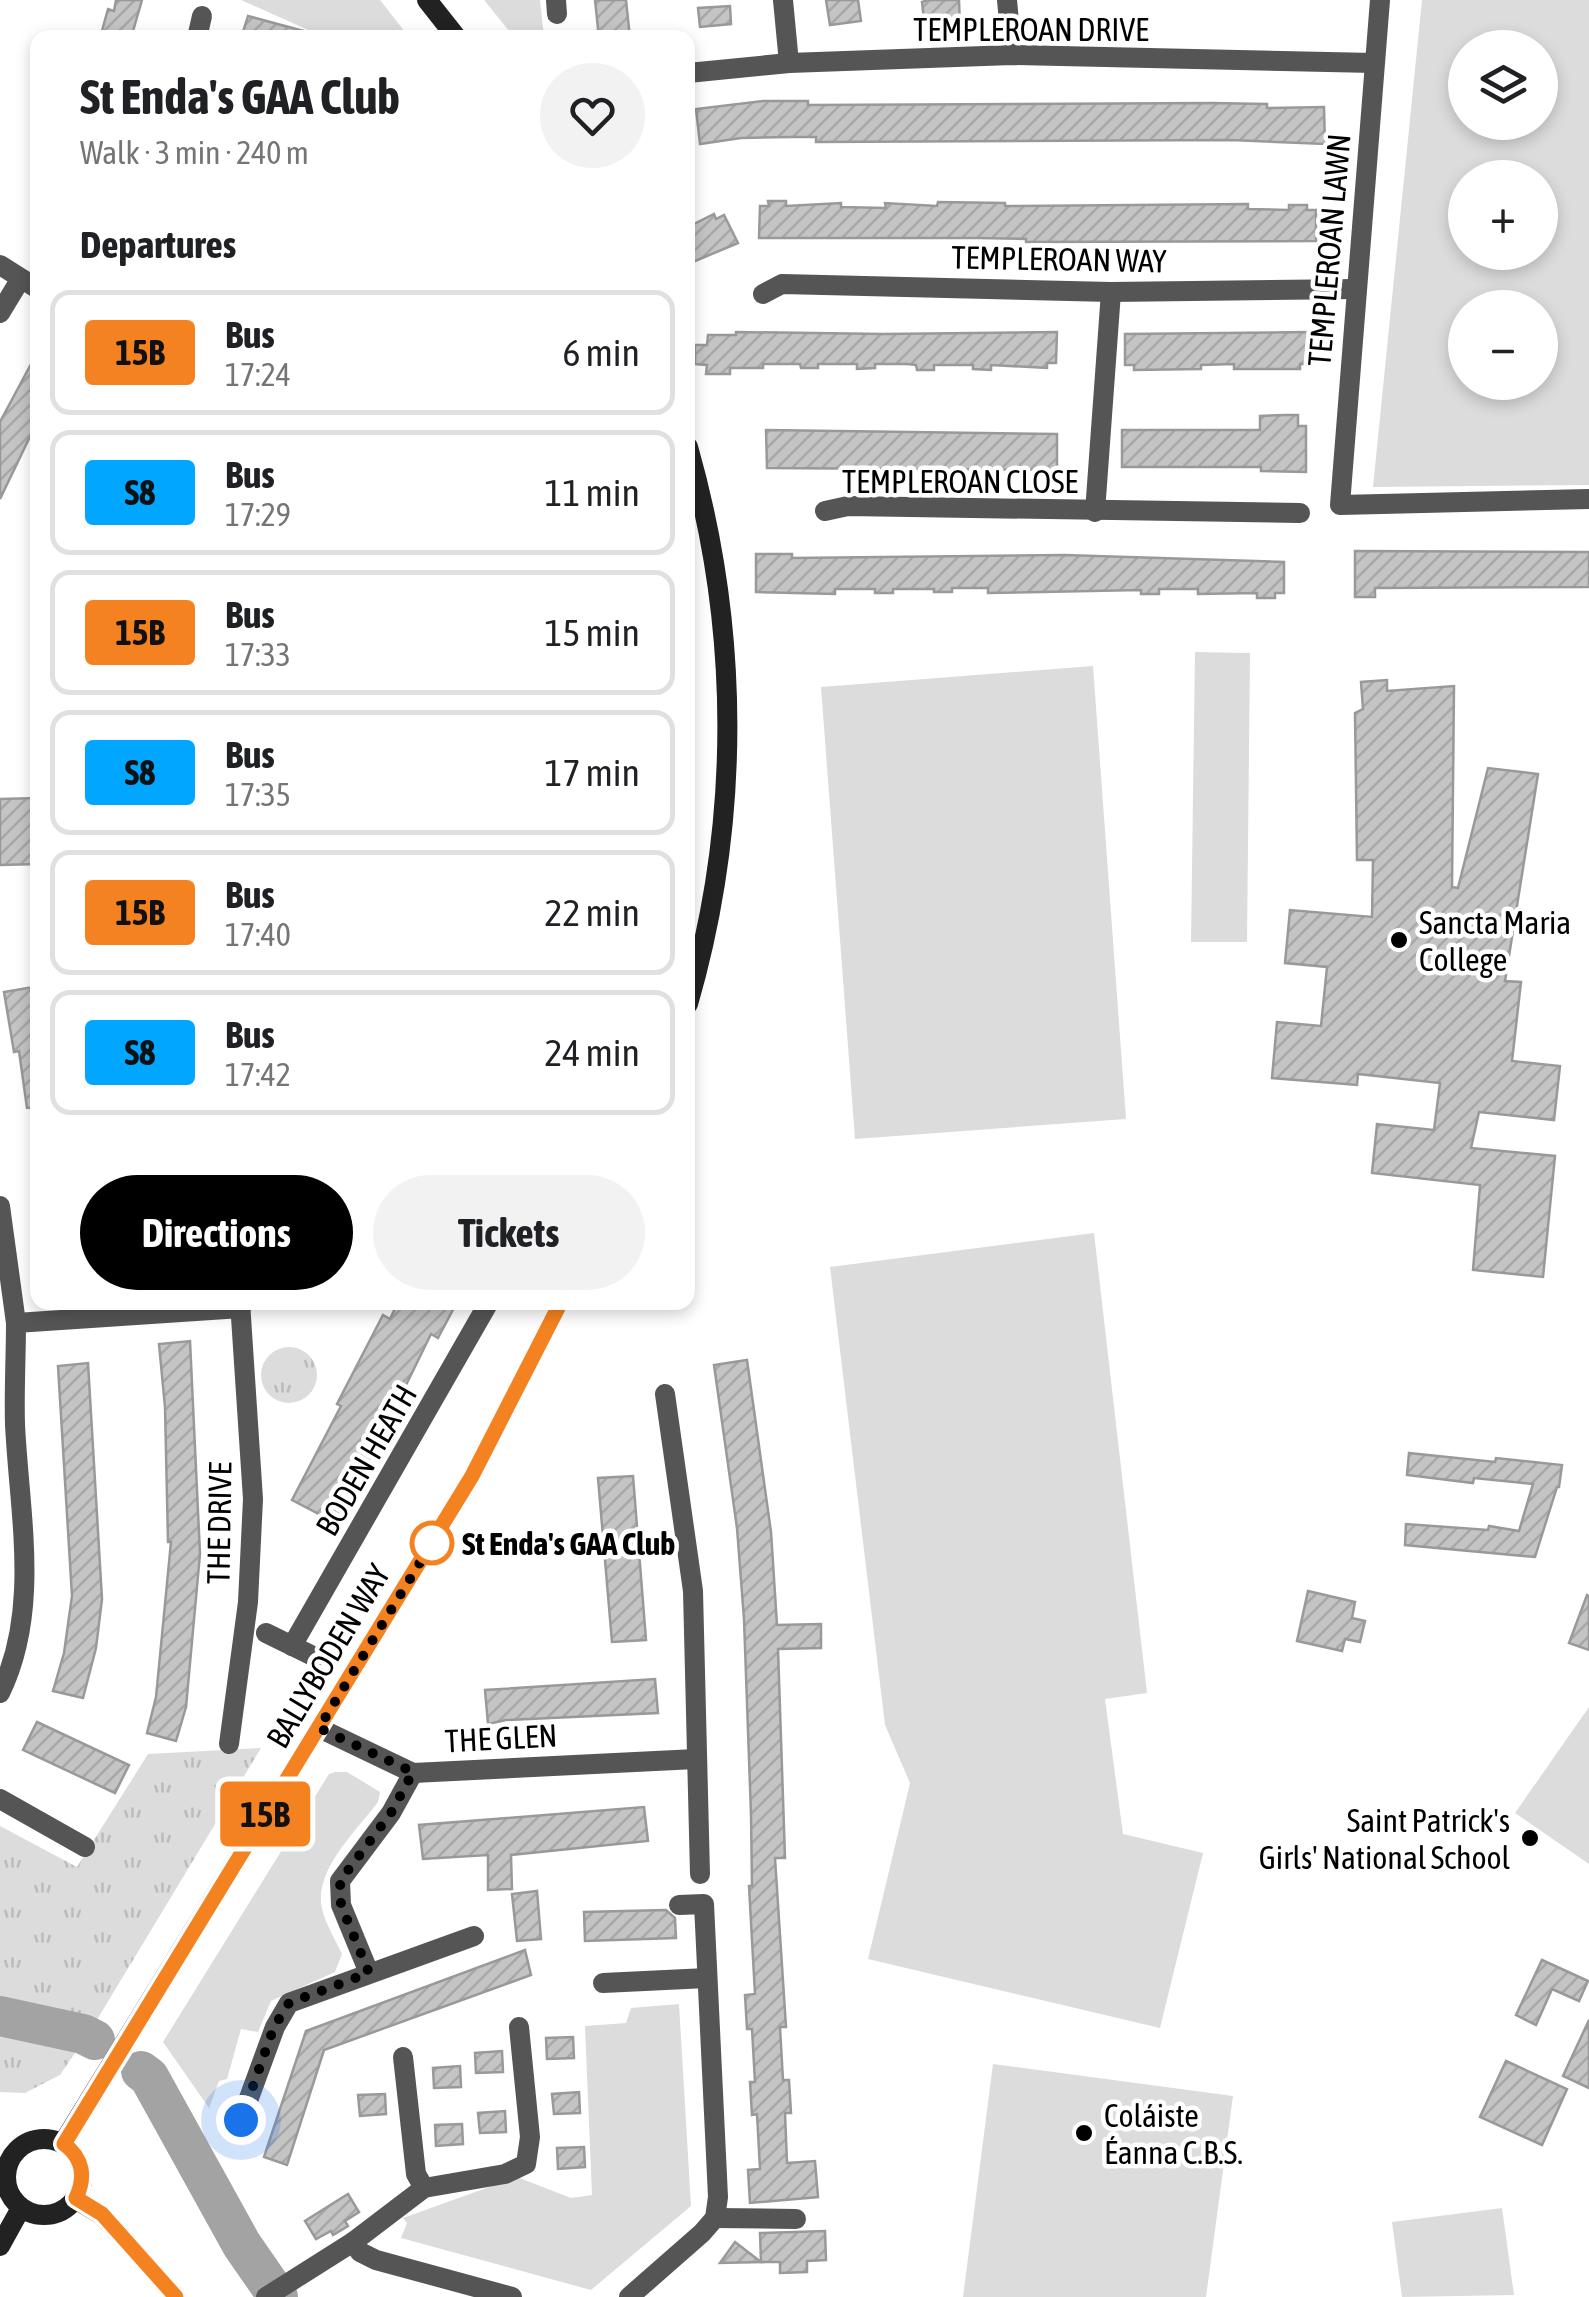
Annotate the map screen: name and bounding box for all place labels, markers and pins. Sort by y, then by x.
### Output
place label: Sancta Maria College [1419,904,1571,978]
marker: Sancta Maria College [1388,929,1410,951]
marker: St Enda's GAA Club [411,1522,453,1564]
place label: St Enda's GAA Club [462,1525,675,1562]
place label: Saint Patrick's Girls' National School [1259,1802,1511,1876]
marker: Saint Patrick's Girls' National School [1519,1827,1541,1849]
place label: Coláiste Éanna C.B.S. [1104,2097,1243,2171]
marker: Coláiste Éanna C.B.S. [1073,2122,1095,2144]

